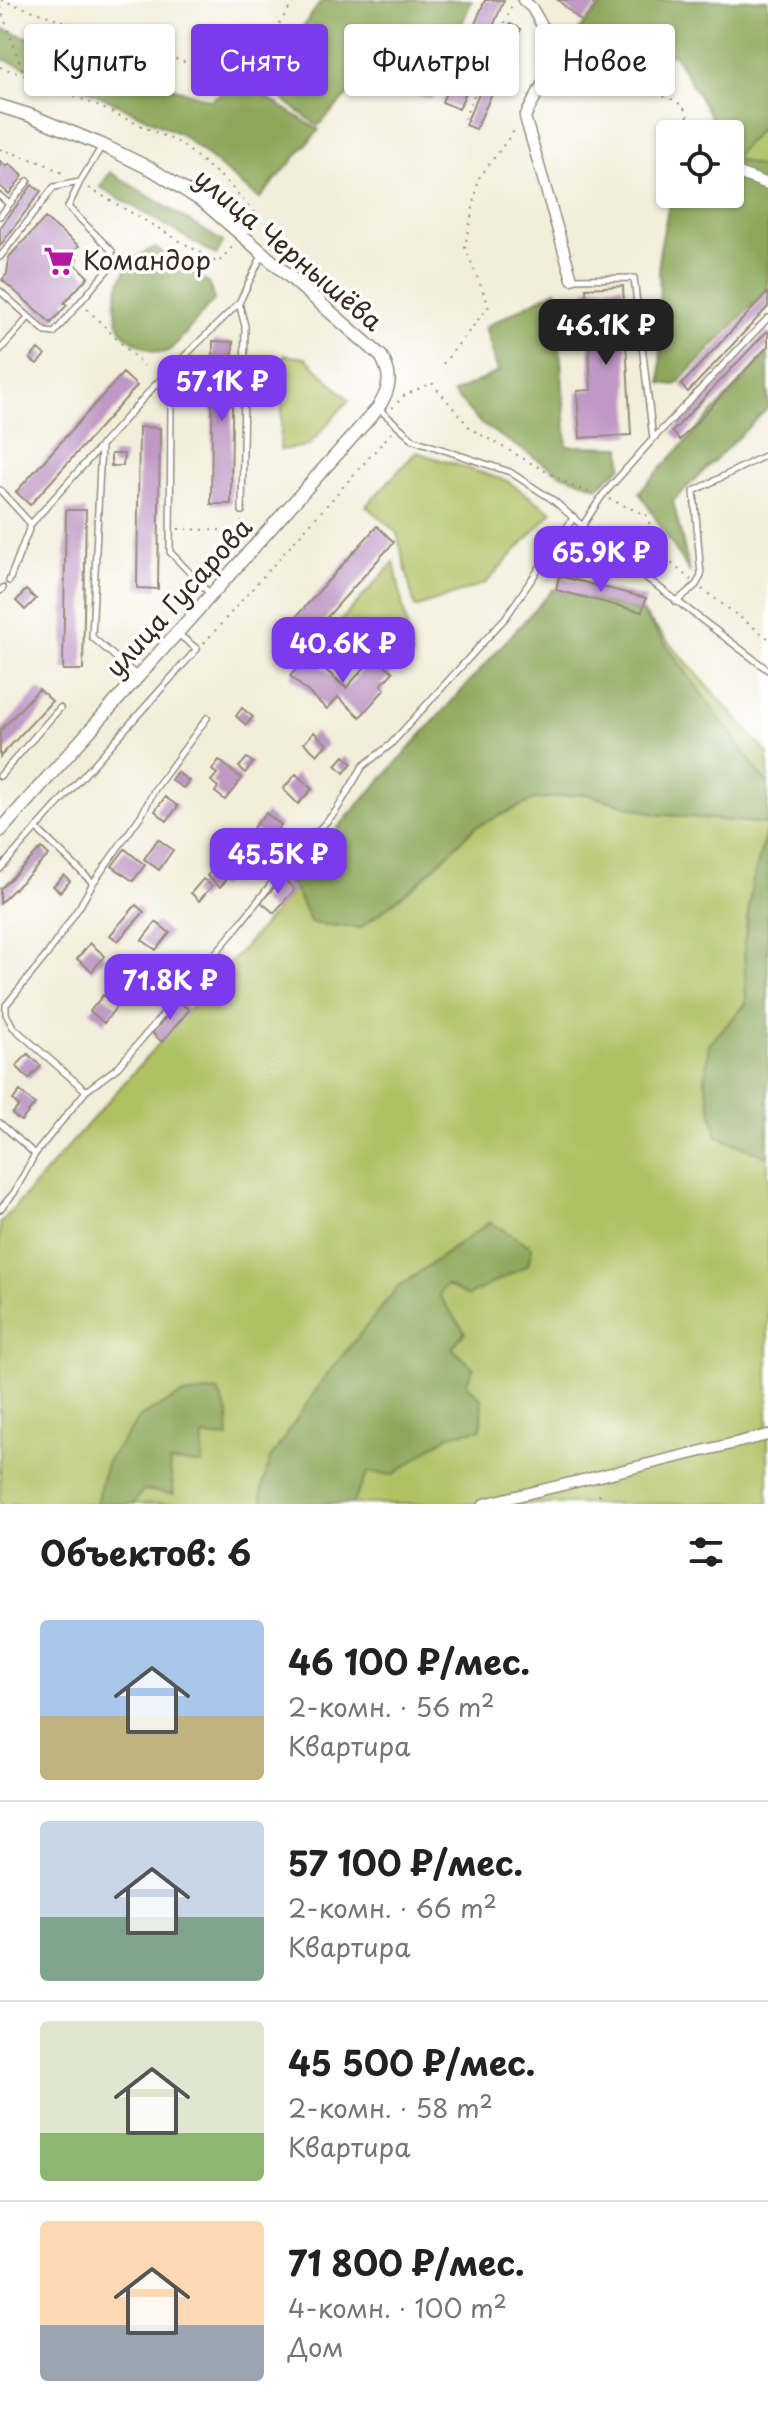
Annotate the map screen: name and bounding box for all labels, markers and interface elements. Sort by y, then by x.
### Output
chip: Купить [24,24,175,96]
chip: Снять [191,24,328,96]
chip: Фильтры [344,24,519,96]
chip: Новое [535,24,675,96]
map controls [656,120,744,208]
button: locate [656,120,744,208]
street label: улица Чернышёва [186,158,392,340]
place label: Командор [83,240,211,279]
supermarket icon: Командор [42,244,76,278]
pin: 46.1K ₽ [532,299,680,367]
text: 46.1K ₽ [557,305,655,344]
pin: 57.1K ₽ [148,355,296,423]
text: 57.1K ₽ [175,361,269,400]
street label: улица Гусарова [95,508,261,686]
pin: 65.9K ₽ [527,526,675,594]
text: 65.9K ₽ [552,532,650,571]
pin: 40.6K ₽ [269,617,417,685]
text: 40.6K ₽ [290,623,396,662]
pin: 45.5K ₽ [204,828,352,896]
text: 45.5K ₽ [228,834,328,873]
pin: 71.8K ₽ [96,954,244,1022]
text: 71.8K ₽ [122,960,218,999]
text: Объектов: 6 [40,1526,251,1578]
icon: filters [684,1530,728,1574]
text: 46 100 ₽/мес. [288,1635,530,1687]
icon: home [104,1652,200,1748]
text: 2-комн. · 56 m² [288,1687,495,1726]
text: Квартира [288,1726,411,1765]
text: 57 100 ₽/мес. [288,1836,523,1888]
icon: home [104,1853,200,1949]
text: 2-комн. · 66 m² [288,1888,497,1927]
text: Квартира [288,1927,411,1966]
text: 45 500 ₽/мес. [288,2036,536,2088]
icon: home [104,2053,200,2149]
text: 2-комн. · 58 m² [288,2088,493,2127]
text: Квартира [288,2127,411,2166]
text: 71 800 ₽/мес. [288,2236,525,2288]
icon: home [104,2253,200,2349]
text: 4-комн. · 100 m² [288,2288,507,2327]
text: Дом [288,2327,344,2366]

